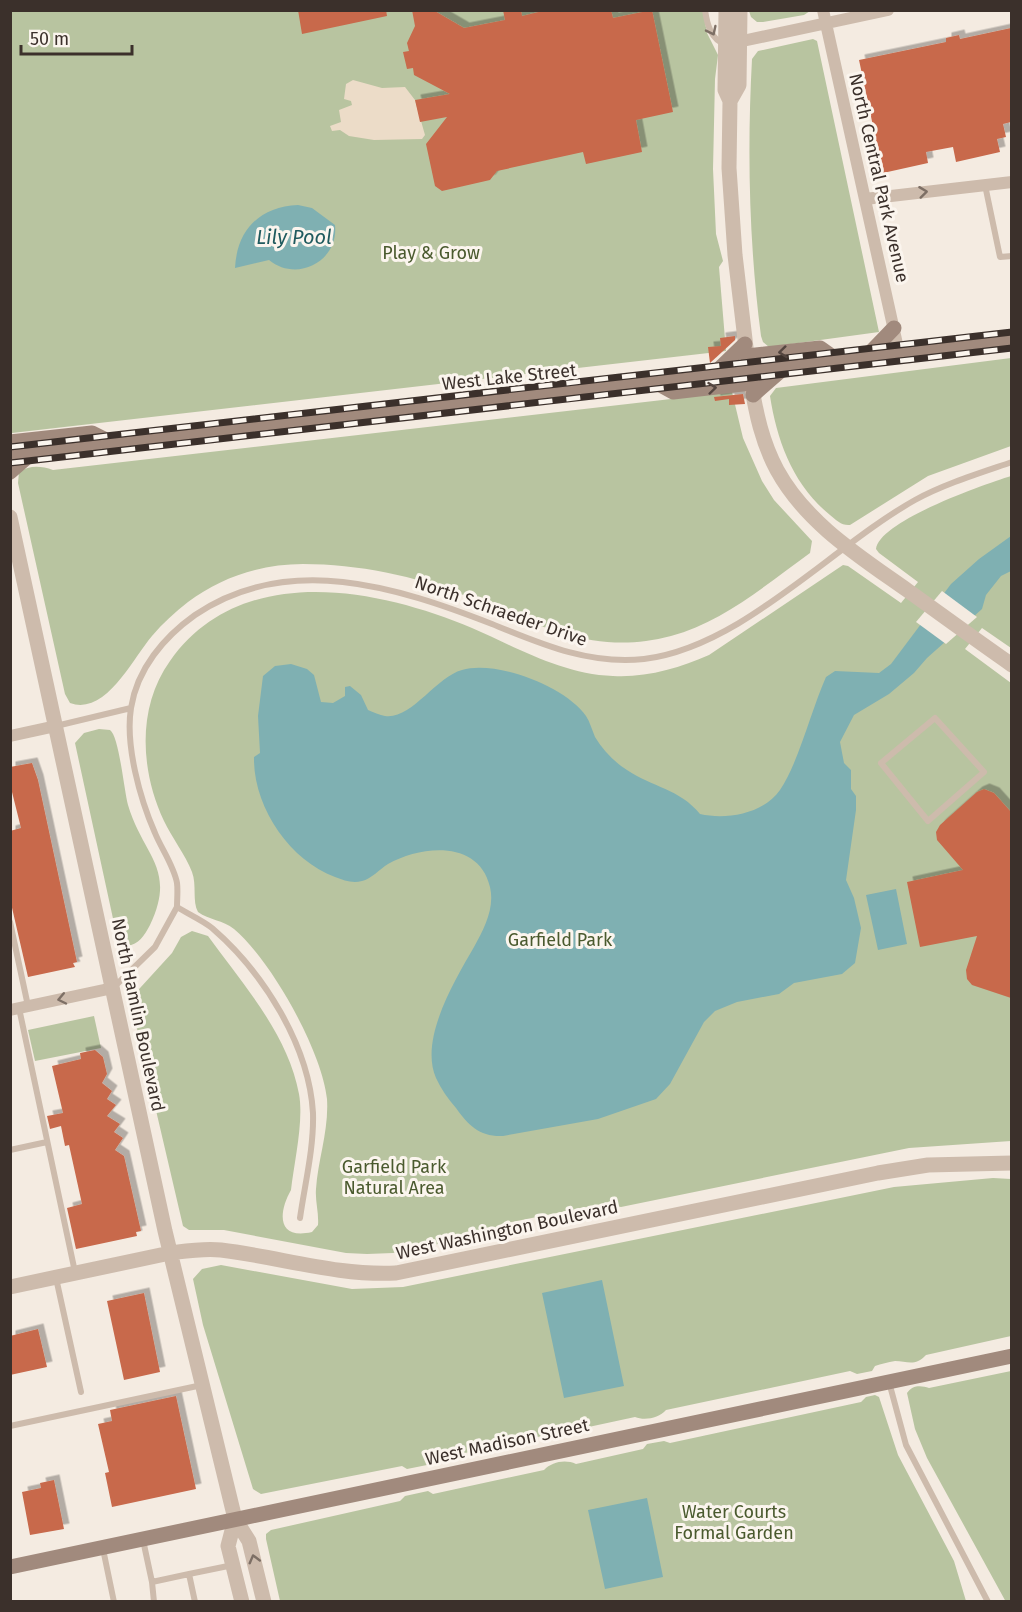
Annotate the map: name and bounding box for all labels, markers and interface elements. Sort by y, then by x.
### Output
scale bar [21,18,132,56]
one-way arrow [705,24,717,35]
text: 50 m [30,28,69,50]
street label: North Central Park Avenue [844,71,914,285]
one-way arrow [918,186,928,199]
water label: Lily Pool [256,225,332,249]
park label: Play & Grow [382,242,480,264]
one-way arrow [779,346,788,358]
street label: West Lake Street [441,359,578,395]
one-way arrow [707,382,716,395]
street label: North Schraeder Drive [412,571,590,651]
street label: North Hamlin Boulevard [107,916,169,1114]
park label: Garfield Park [508,929,613,951]
one-way arrow [57,992,67,1005]
park label: Garfield Park Natural Area [342,1156,447,1199]
street label: West Washington Boulevard [394,1196,620,1264]
street label: West Madison Street [423,1414,591,1470]
park label: Water Courts Formal Garden [674,1501,794,1544]
one-way arrow [248,1554,261,1564]

